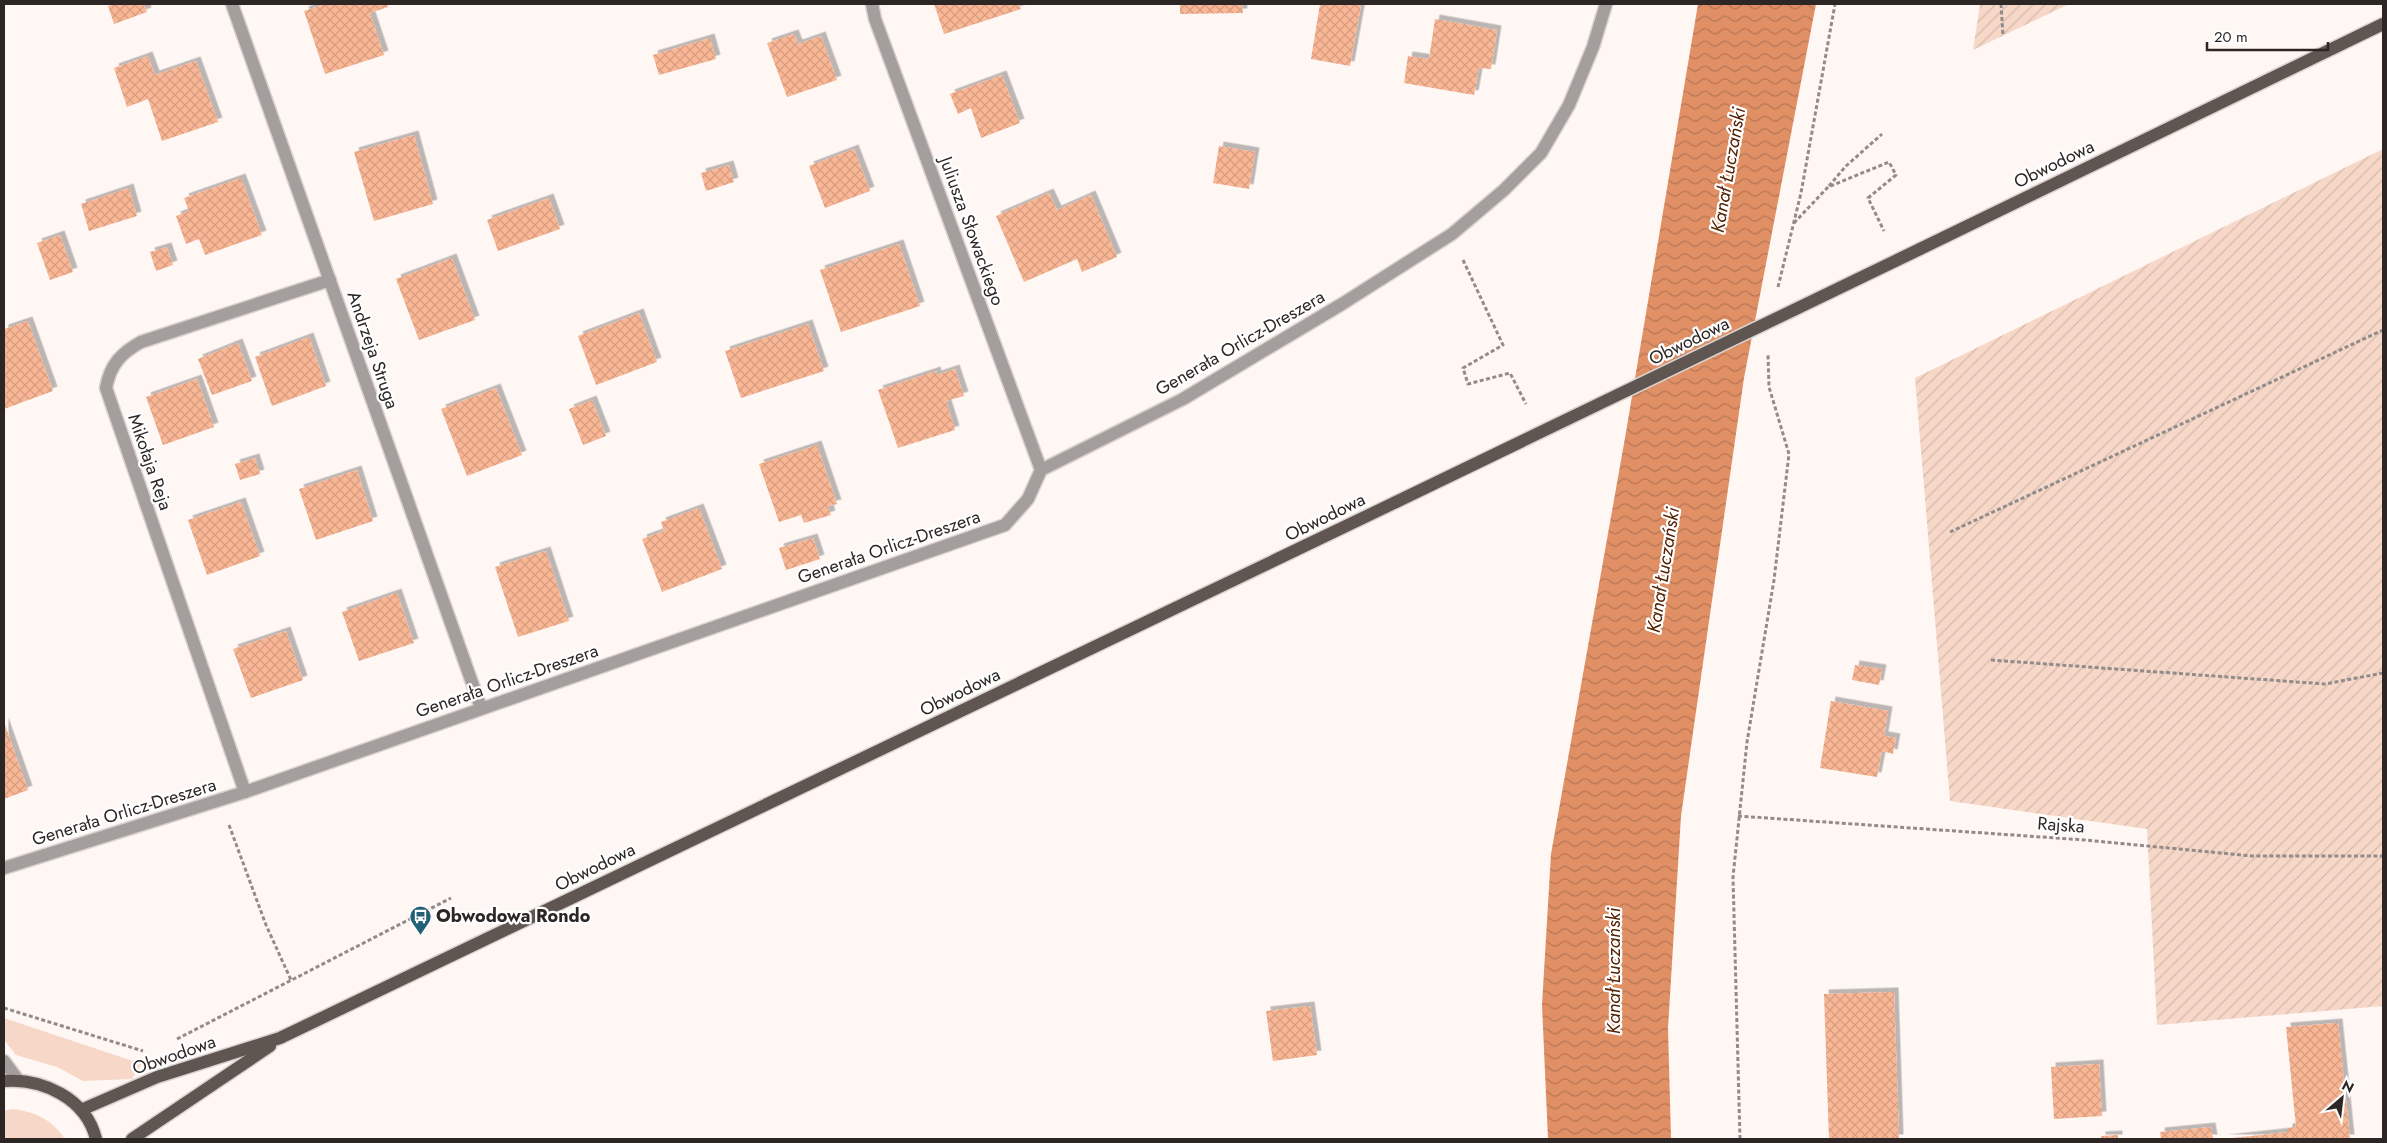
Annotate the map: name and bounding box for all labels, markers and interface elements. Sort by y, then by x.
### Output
scale bar [2207,20,2328,52]
text: 20 m [2214,26,2248,48]
water label: Kanał Łuczański [1704,104,1752,235]
street label: Obwodowa [2009,133,2099,195]
street label: Juliusza Słowackiego [932,151,1011,309]
street label: Generała Orlicz-Dreszera [1151,284,1329,402]
street label: Andrzeja Struga [341,288,405,412]
street label: Obwodowa [1644,310,1734,372]
street label: Mikołaja Reja [121,410,179,514]
street label: Obwodowa [1280,486,1370,548]
street label: Generała Orlicz-Dreszera [794,504,984,590]
water label: Kanał Łuczański [1640,504,1686,635]
street label: Generała Orlicz-Dreszera [412,638,602,724]
street label: Obwodowa [915,661,1005,723]
street label: Generała Orlicz-Dreszera [29,772,219,852]
street label: Rajska [2037,810,2085,840]
street label: Obwodowa [550,836,640,898]
place label: Obwodowa Rondo [436,903,591,929]
bus stop icon: Obwodowa Rondo [408,904,432,935]
water label: Kanał Łuczański [1600,907,1627,1034]
street label: Obwodowa [129,1029,219,1081]
north arrow [2317,1073,2367,1123]
text: N [2338,1075,2358,1098]

